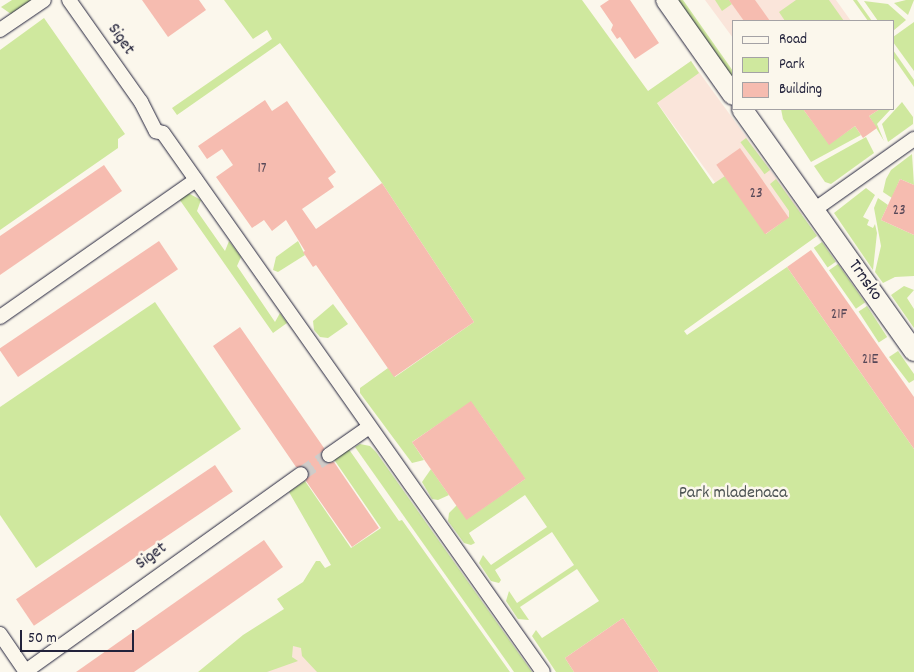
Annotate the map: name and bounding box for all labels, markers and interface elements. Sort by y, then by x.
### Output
street label: Siget [101,20,139,60]
legend [732,20,894,110]
text: Road [779,29,807,51]
text: Park [779,54,805,76]
text: Building [779,79,822,101]
house number: 17 [257,161,267,179]
house number: 23 [749,186,763,204]
house number: 23 [892,203,906,221]
street label: Trnsko [842,256,886,306]
house number: 21F [831,307,847,325]
house number: 21E [862,352,878,370]
park label: Park mladenaca [679,483,787,505]
street label: Siget [132,538,172,576]
scale bar [22,620,136,652]
text: 50 m [28,628,57,650]

